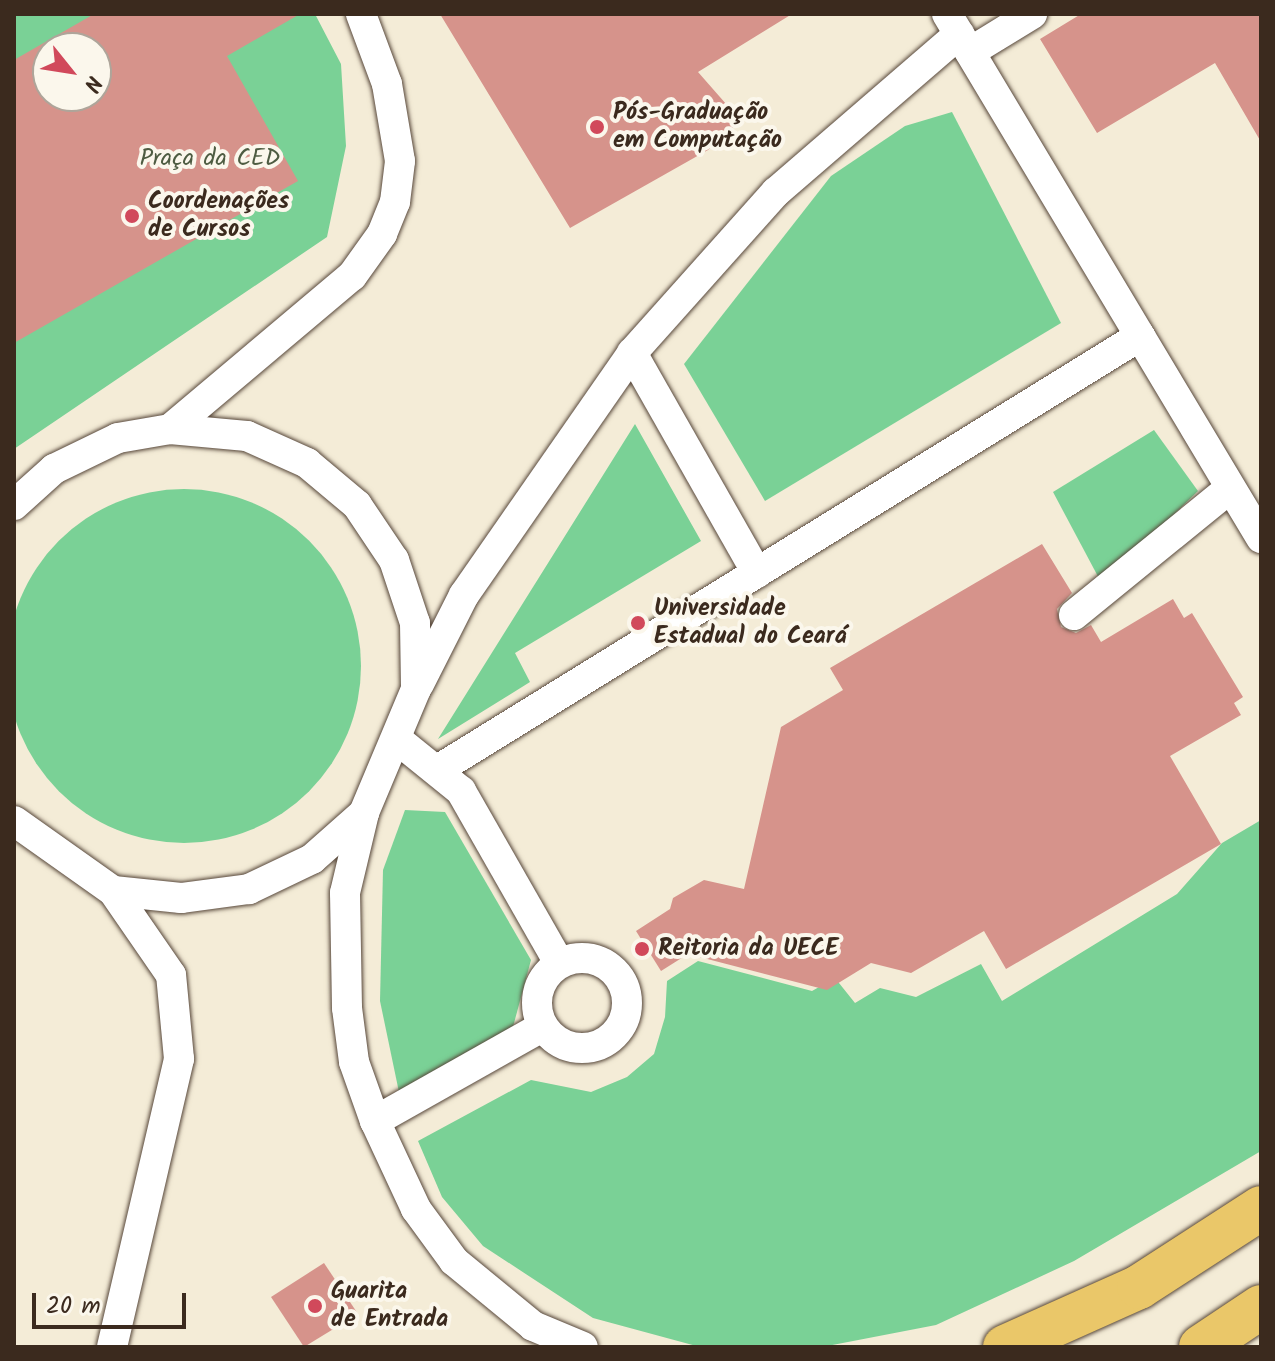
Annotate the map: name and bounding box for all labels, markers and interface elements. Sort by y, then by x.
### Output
north arrow [32,32,112,112]
text: N [73,68,110,98]
place label: Pós-Graduação em Computação [613,99,782,155]
marker: Pós-Graduação em Computação [588,118,606,136]
park label: Praça da CED [140,145,280,173]
place label: Coordenações de Cursos [148,188,289,244]
marker: Coordenações de Cursos [123,207,141,225]
place label: Universidade Estadual do Ceará [654,595,847,651]
marker: Universidade Estadual do Ceará [629,614,647,632]
place label: Reitoria da UECE [658,935,839,963]
marker: Reitoria da UECE [633,940,651,958]
scale bar [36,1277,190,1327]
place label: Guarita de Entrada [331,1278,448,1334]
text: 20 m [46,1287,101,1326]
marker: Guarita de Entrada [306,1297,324,1315]

